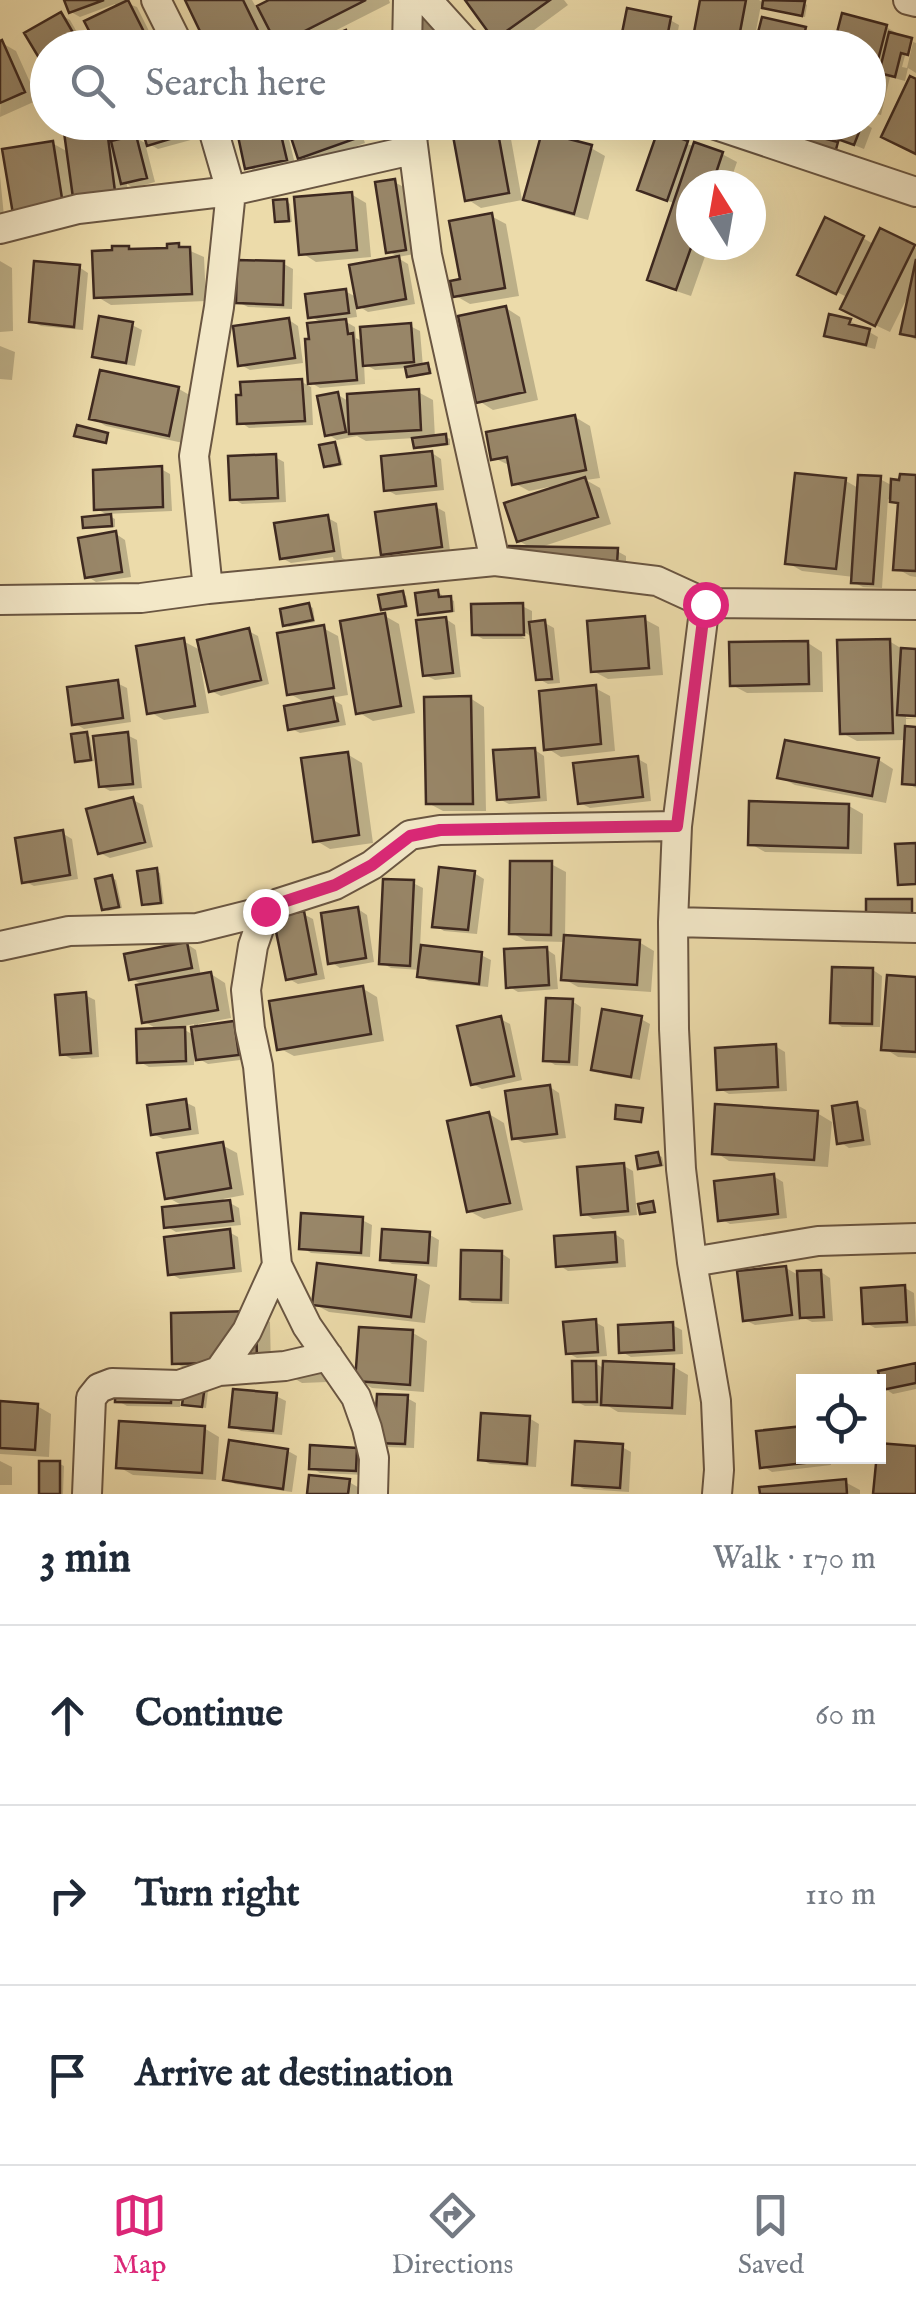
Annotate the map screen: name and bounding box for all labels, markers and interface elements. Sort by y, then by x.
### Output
search box [30,30,886,140]
icon: search [65,58,120,113]
text: Search here [145,61,326,109]
north arrow [676,170,766,260]
route start [683,582,729,628]
route end [243,889,289,935]
map controls [796,1374,886,1464]
button: locate [796,1374,886,1464]
text: 3 min [40,1533,131,1586]
text: Walk · 170 m [712,1539,876,1580]
icon: ahead [40,1688,95,1743]
text: Continue [135,1691,283,1739]
text: 60 m [815,1695,876,1736]
icon: right [40,1868,95,1923]
text: Turn right [135,1871,299,1919]
text: 110 m [805,1875,876,1916]
icon: arrive [40,2048,95,2103]
text: Arrive at destination [135,2051,453,2099]
tab: Map [112,2188,167,2283]
tab: Directions [391,2188,513,2283]
tab: Saved [738,2188,804,2283]

